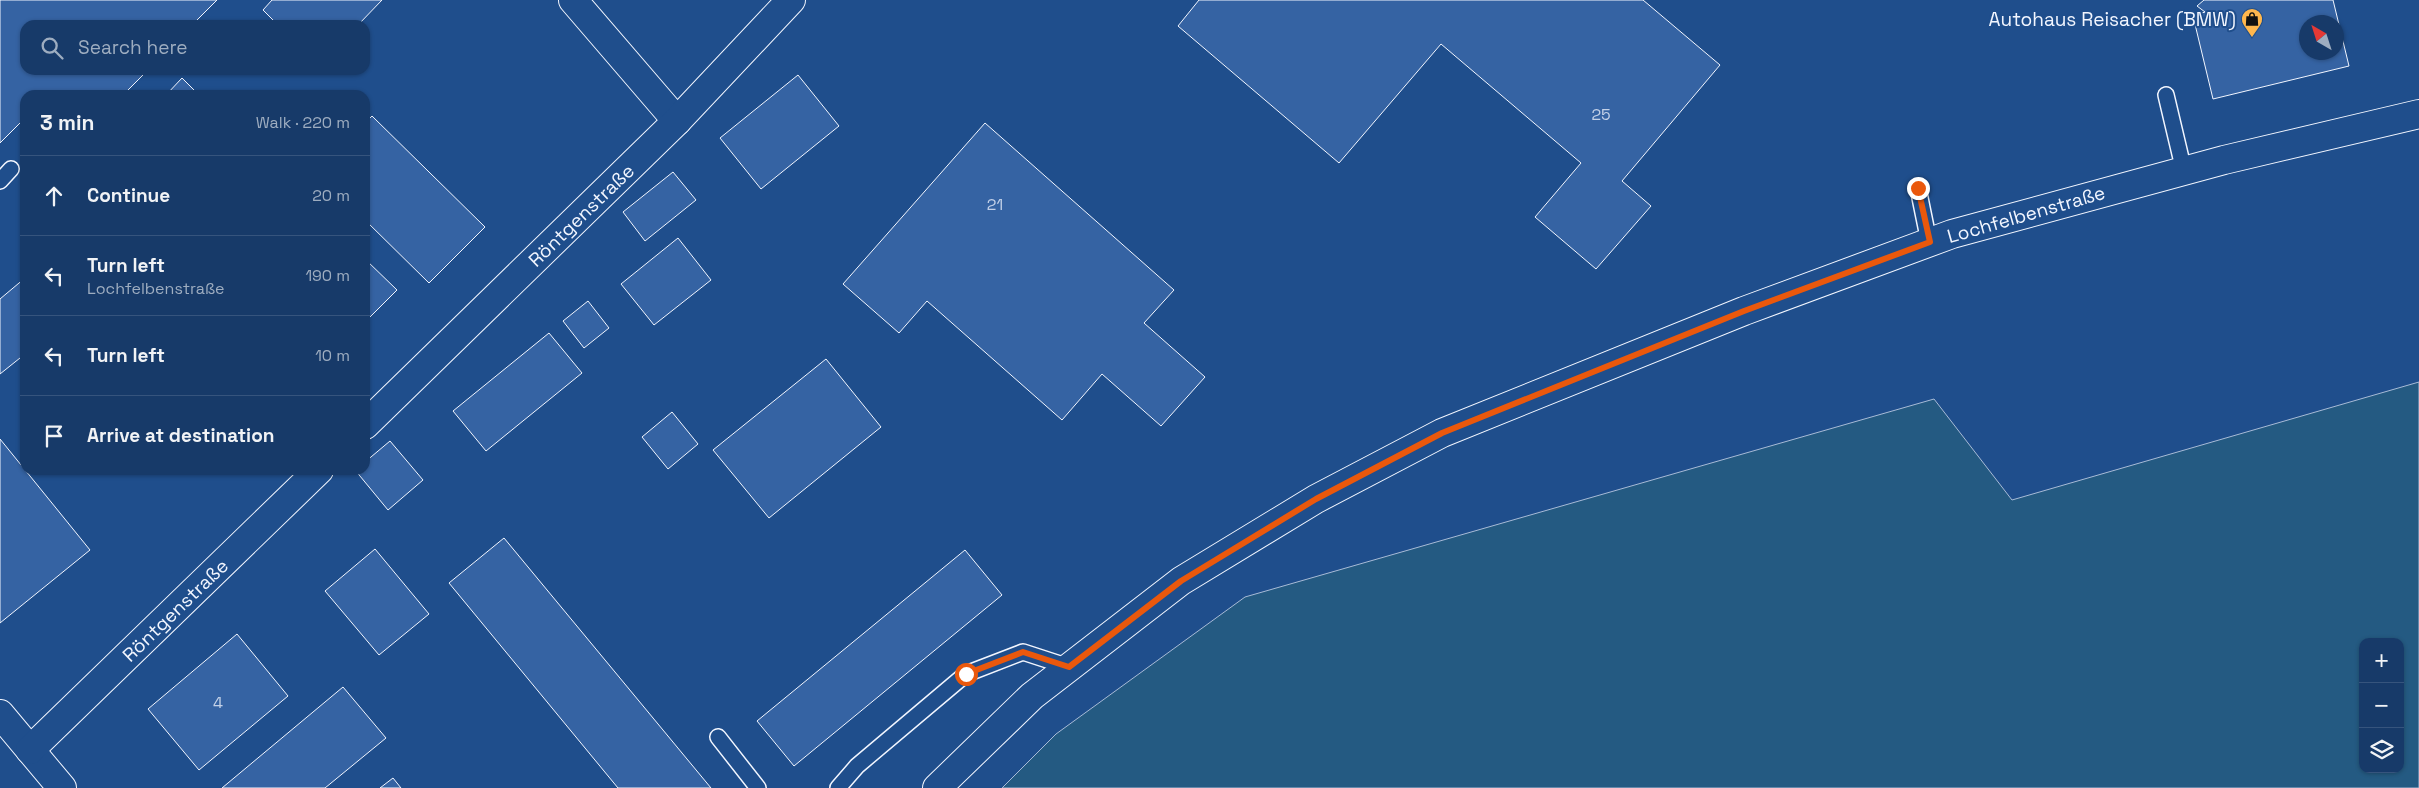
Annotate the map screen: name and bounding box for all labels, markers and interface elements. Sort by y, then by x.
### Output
place label: Autohaus Reisacher (BMW) [1989,7,2236,32]
shop icon: Autohaus Reisacher (BMW) [2240,7,2264,38]
north arrow [2299,15,2344,60]
search box [20,20,370,75]
icon: search [38,34,66,62]
text: Search here [78,35,188,60]
house number: 25 [1591,104,1611,125]
text: 3 min [40,109,95,136]
text: Walk · 220 m [256,112,350,133]
street label: Röntgenstraße [523,158,640,272]
route end [1907,177,1930,200]
street label: Lochfelbenstraße [1944,180,2108,249]
icon: ahead [40,182,68,210]
text: Continue [87,183,170,208]
text: 20 m [312,185,350,206]
house number: 21 [987,194,1003,215]
text: Turn left [87,253,165,278]
icon: left [40,262,68,290]
text: 190 m [305,265,350,286]
text: Lochfelbenstraße [87,278,224,299]
icon: left [40,342,68,370]
text: Turn left [87,343,165,368]
text: 10 m [315,345,350,366]
icon: arrive [40,422,68,450]
text: Arrive at destination [87,423,275,448]
street label: Röntgenstraße [117,553,234,667]
map controls [2359,638,2404,773]
button: + [2359,638,2404,683]
route start [955,663,978,686]
button: − [2359,683,2404,728]
house number: 4 [213,692,223,713]
button: layers [2359,728,2404,773]

